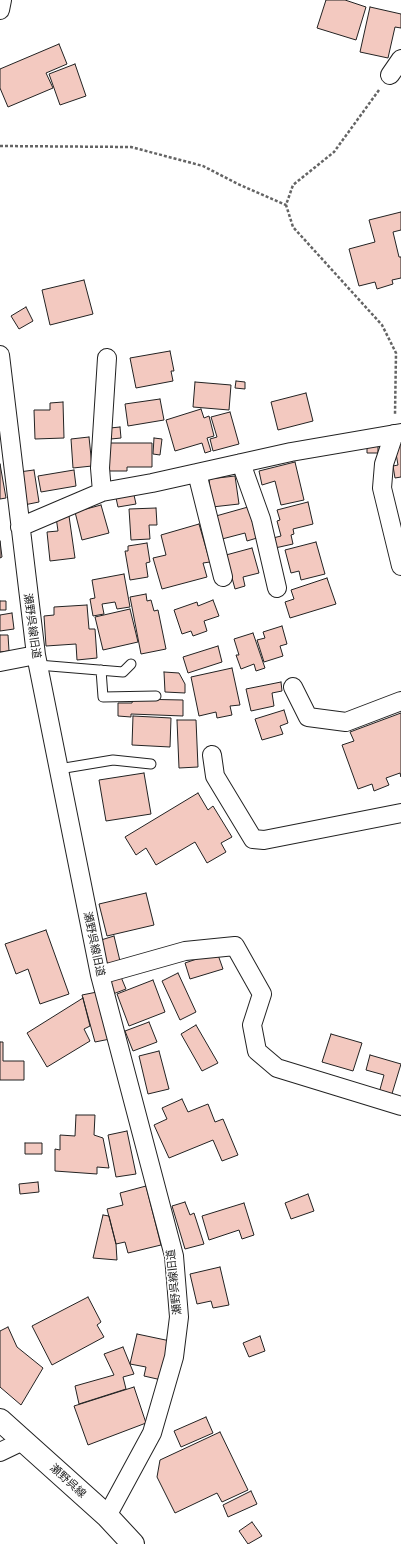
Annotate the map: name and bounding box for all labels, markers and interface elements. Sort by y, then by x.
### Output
street label: 瀬野呉線旧道 [21,592,43,660]
street label: 瀬野呉線旧道 [81,910,107,978]
street label: 瀬野呉線旧道 [164,1248,184,1316]
street label: 瀬野呉線 [47,1461,89,1501]

